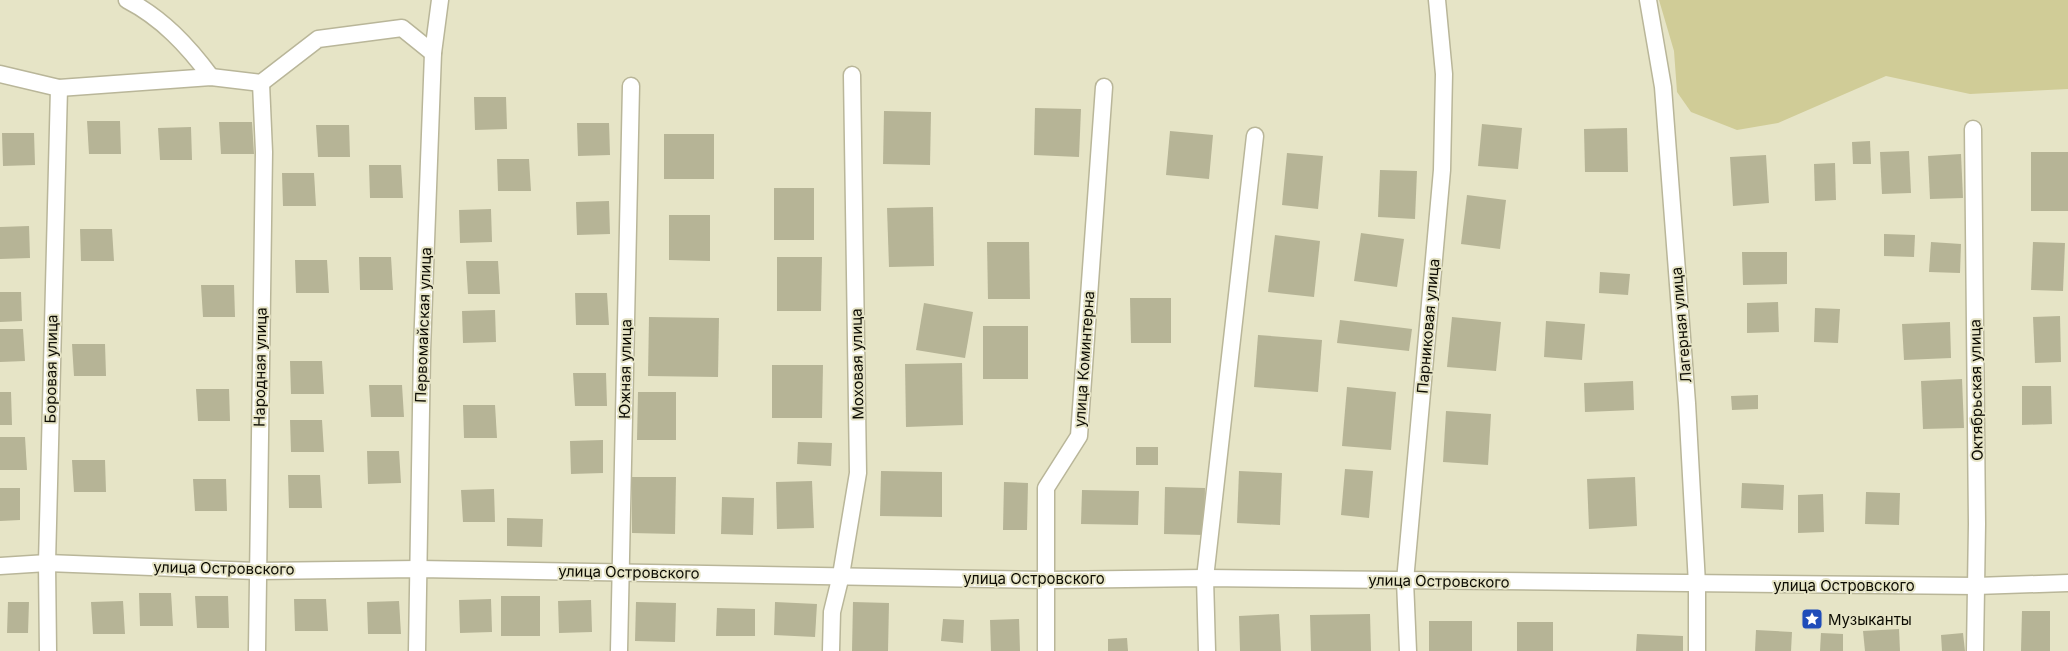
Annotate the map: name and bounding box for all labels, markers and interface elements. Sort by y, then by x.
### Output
street label: Первомайская улица [411,247,435,403]
street label: Парниковая улица [1413,258,1443,394]
street label: Лагерная улица [1666,266,1696,384]
street label: улица Коминтерна [1070,290,1098,428]
street label: Народная улица [249,307,271,427]
street label: Моховая улица [847,308,867,420]
street label: Боровая улица [41,314,61,424]
street label: Южная улица [615,319,635,419]
street label: Октябрьская улица [1965,319,1987,461]
street label: улица Островского [153,557,295,579]
street label: улица Островского [558,561,700,583]
street label: улица Островского [963,569,1105,588]
street label: улица Островского [1368,570,1510,592]
street label: улица Островского [1773,576,1915,595]
place icon: Музыканты [1800,607,1824,631]
place label: Музыканты [1828,610,1912,629]

